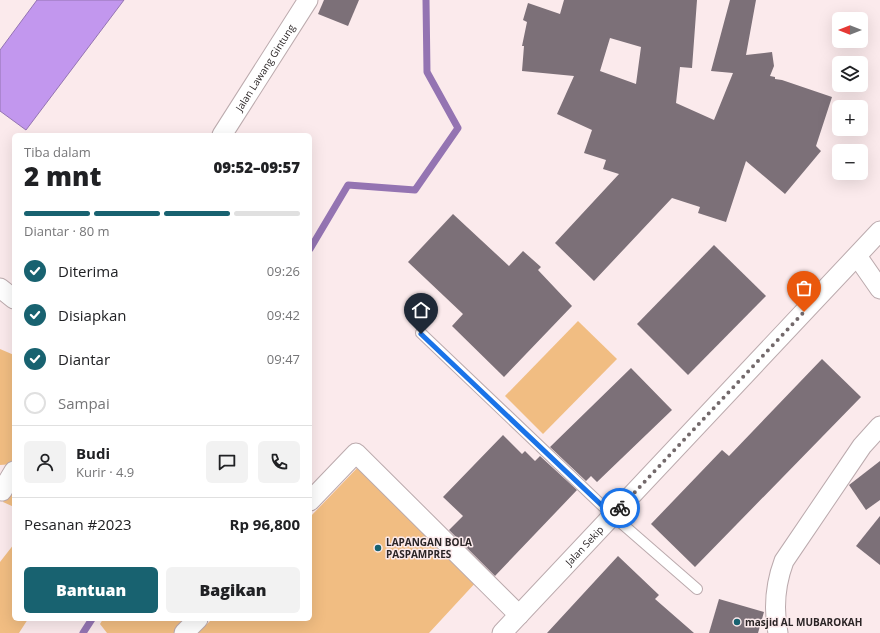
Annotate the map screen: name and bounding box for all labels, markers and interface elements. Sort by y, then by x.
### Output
north arrow [832,12,868,48]
map controls [832,12,868,180]
street label: Jalan Lawang Gintung [232,21,298,115]
button: layers [832,56,868,92]
button: + [832,100,868,136]
text: Tiba dalam [24,143,91,161]
button: − [832,144,868,180]
text: 09:52–09:57 [214,157,300,177]
text: 2 mnt [24,158,101,194]
text: Diantar · 80 m [24,222,110,240]
icon: check [24,260,46,282]
text: Diterima [58,261,119,281]
text: 09:26 [267,262,300,280]
pin [787,271,821,312]
icon: bag [793,277,815,299]
pin [404,293,438,334]
icon: home [410,299,432,321]
icon: check [24,304,46,326]
text: Disiapkan [58,305,127,325]
text: 09:42 [267,306,300,324]
icon: check [24,348,46,370]
text: Diantar [58,349,110,369]
text: 09:47 [267,350,300,368]
text: Sampai [58,393,110,413]
button: person [24,441,66,483]
button: chat [206,441,248,483]
button: phone [258,441,300,483]
text: Budi [76,443,110,463]
text: Kurir · 4.9 [76,463,134,481]
courier [600,488,640,528]
icon: bike [609,497,631,519]
text: Pesanan #2023 [24,514,132,534]
text: Rp 96,800 [230,514,300,534]
street label: Jalan Sekip [561,523,606,569]
place label: LAPANGAN BOLA PASPAMPRES [386,535,472,561]
marker: LAPANGAN BOLA PASPAMPRES [373,543,383,553]
button: Bantuan [24,567,158,613]
button: Bagikan [166,567,300,613]
place label: masjid AL MUBAROKAH [745,615,862,629]
marker: masjid AL MUBAROKAH [732,617,742,627]

